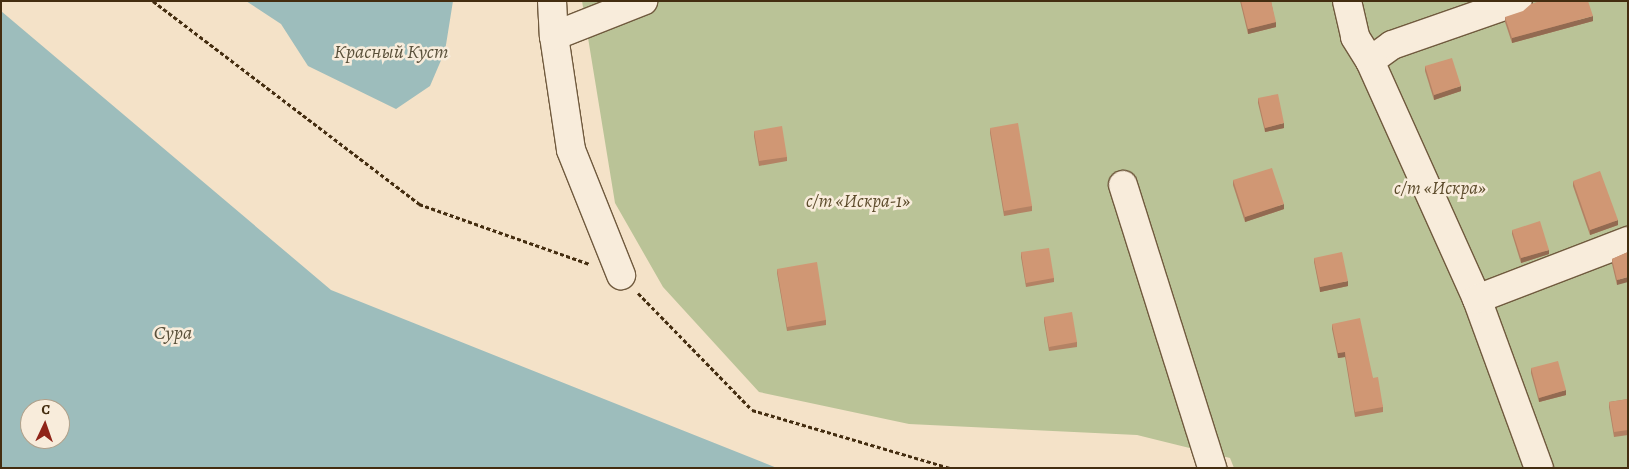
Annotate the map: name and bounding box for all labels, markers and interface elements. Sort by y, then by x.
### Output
water label: Красный Куст [334,39,448,63]
park label: с/т «Искра» [1394,178,1486,200]
park label: с/т «Искра-1» [806,191,910,213]
water label: Сура [154,320,192,344]
north arrow [20,399,70,449]
text: С [41,400,51,419]

